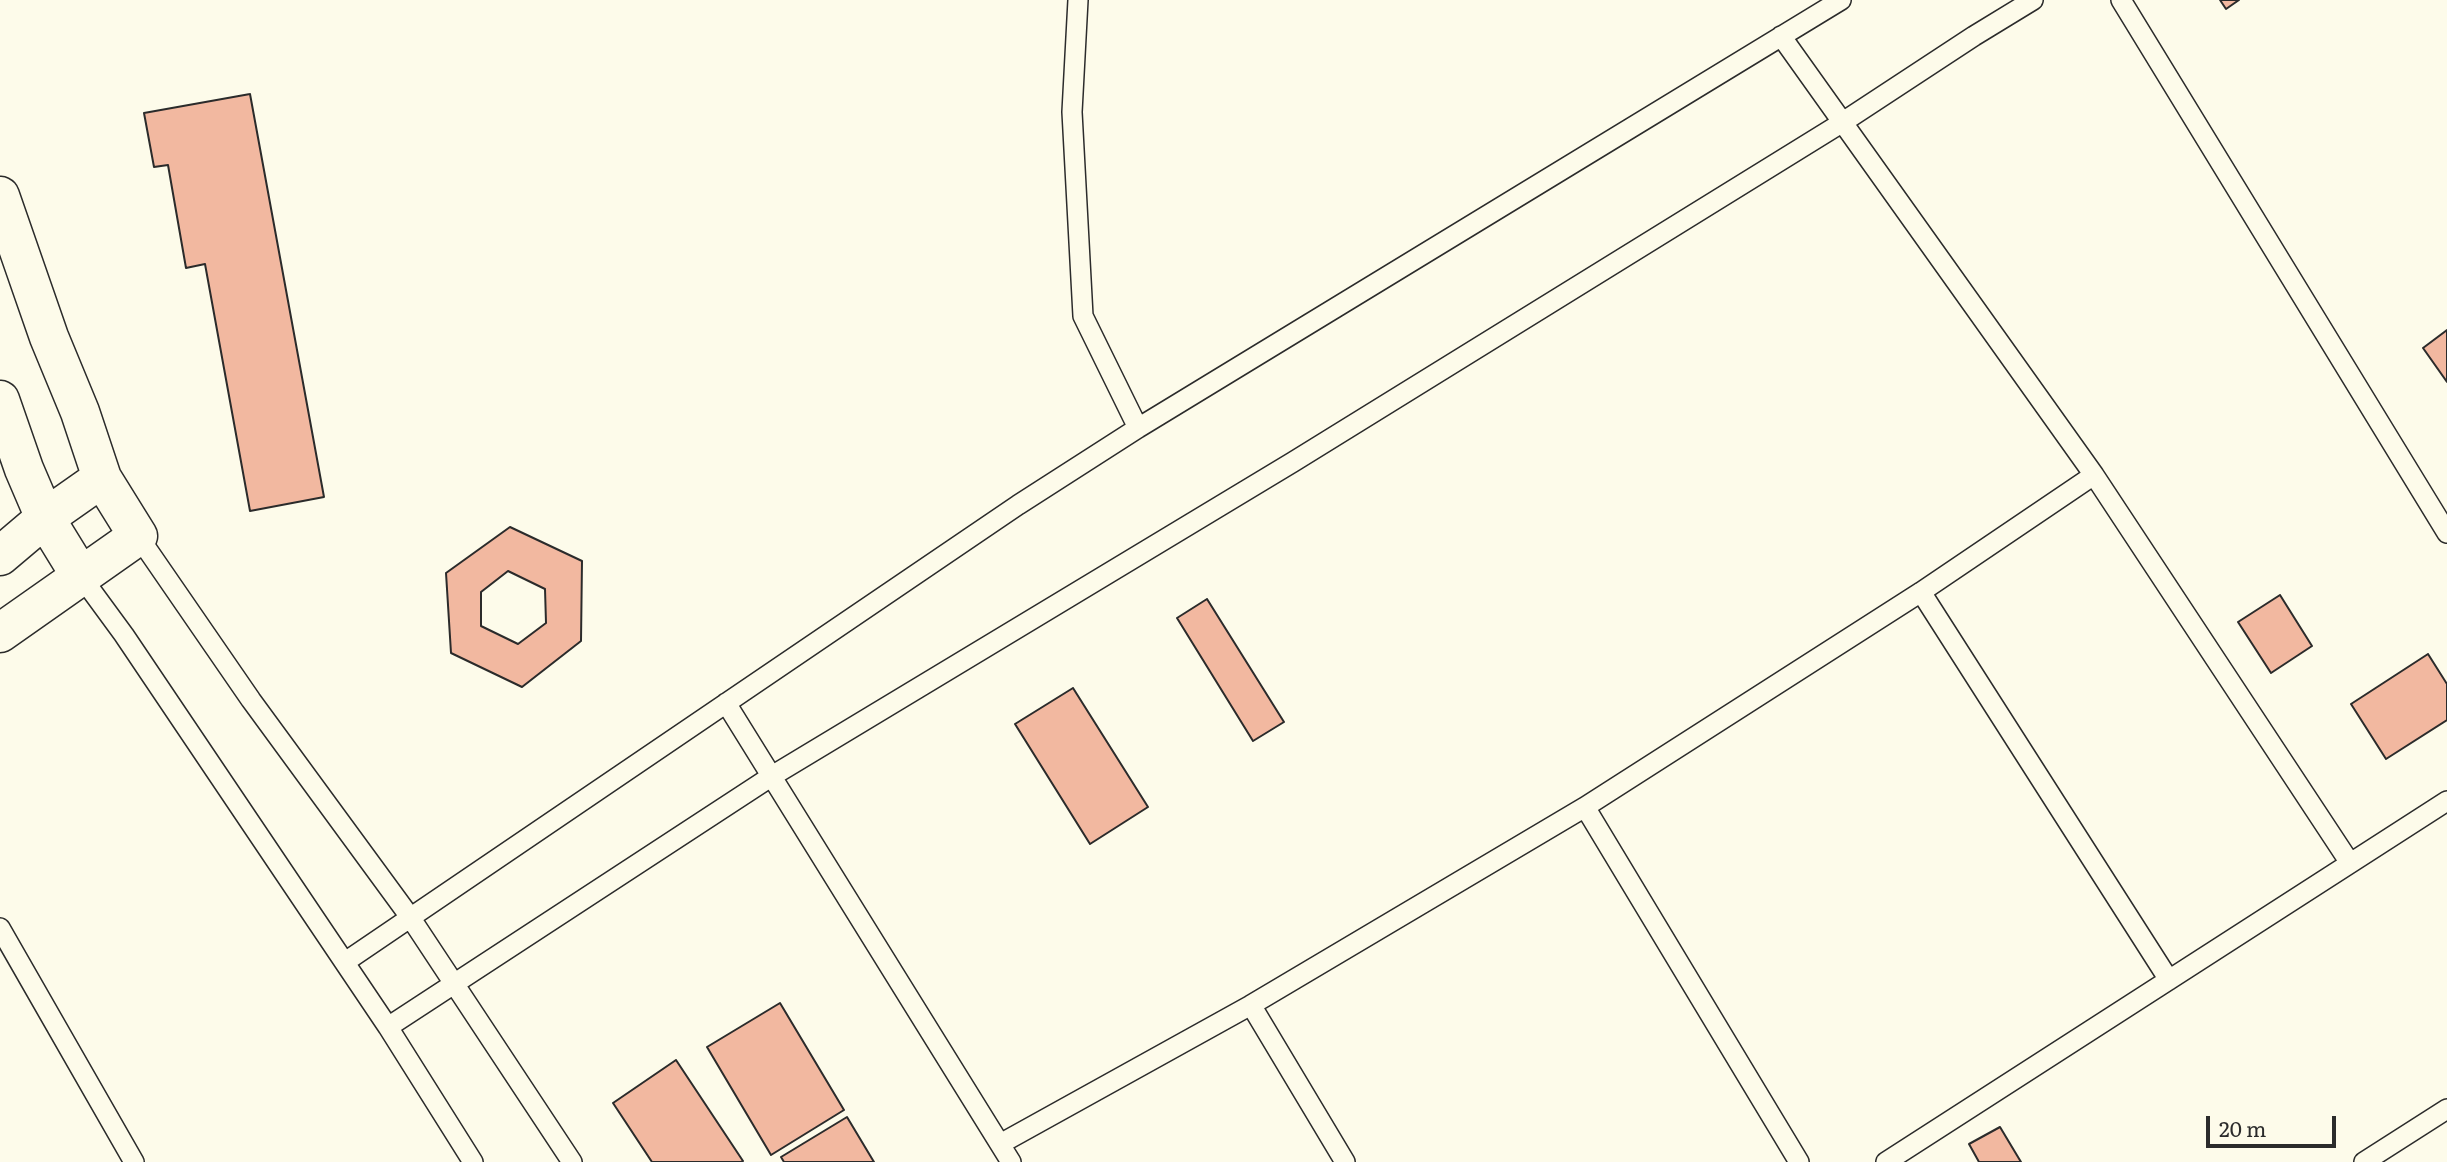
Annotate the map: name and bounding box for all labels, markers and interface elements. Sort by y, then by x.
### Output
scale bar [2209,1102,2338,1146]
text: 20 m [2219,1112,2266,1143]

